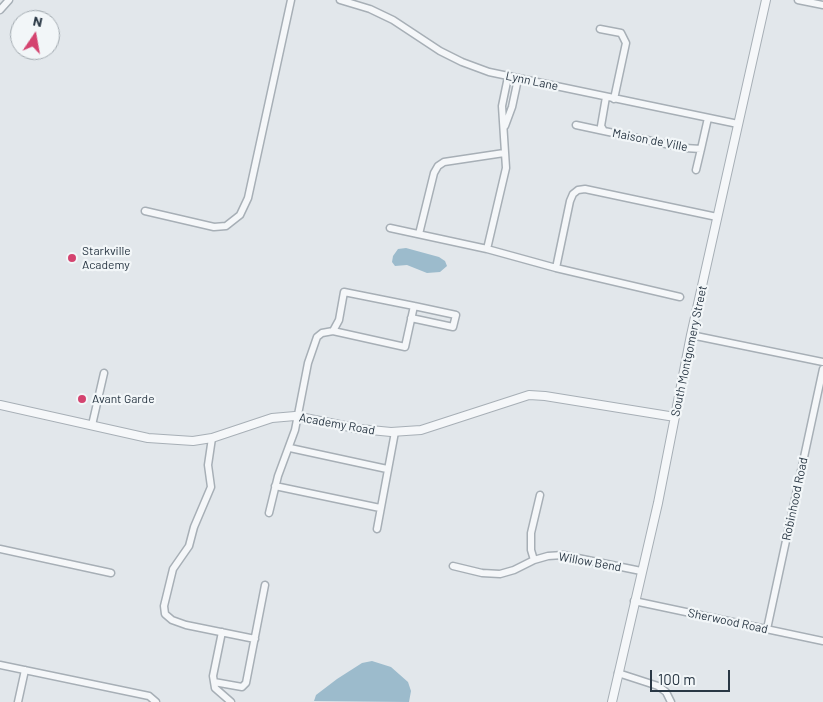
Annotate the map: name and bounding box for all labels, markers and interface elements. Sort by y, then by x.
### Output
north arrow [10,10,60,60]
text: N [32,12,44,30]
street label: Lynn Lane [504,68,560,94]
street label: Maison de Ville [611,126,689,154]
place label: Starkville Academy [82,244,131,272]
marker: Starkville Academy [66,252,78,264]
street label: South Montgomery Street [668,284,710,418]
place label: Avant Garde [92,392,155,406]
marker: Avant Garde [76,393,88,405]
street label: Academy Road [298,410,376,438]
street label: Robinhood Road [779,456,811,542]
street label: Willow Bend [558,549,622,575]
street label: Sherwood Road [687,605,769,637]
scale bar [653,660,733,692]
text: 100 m [658,670,696,688]

